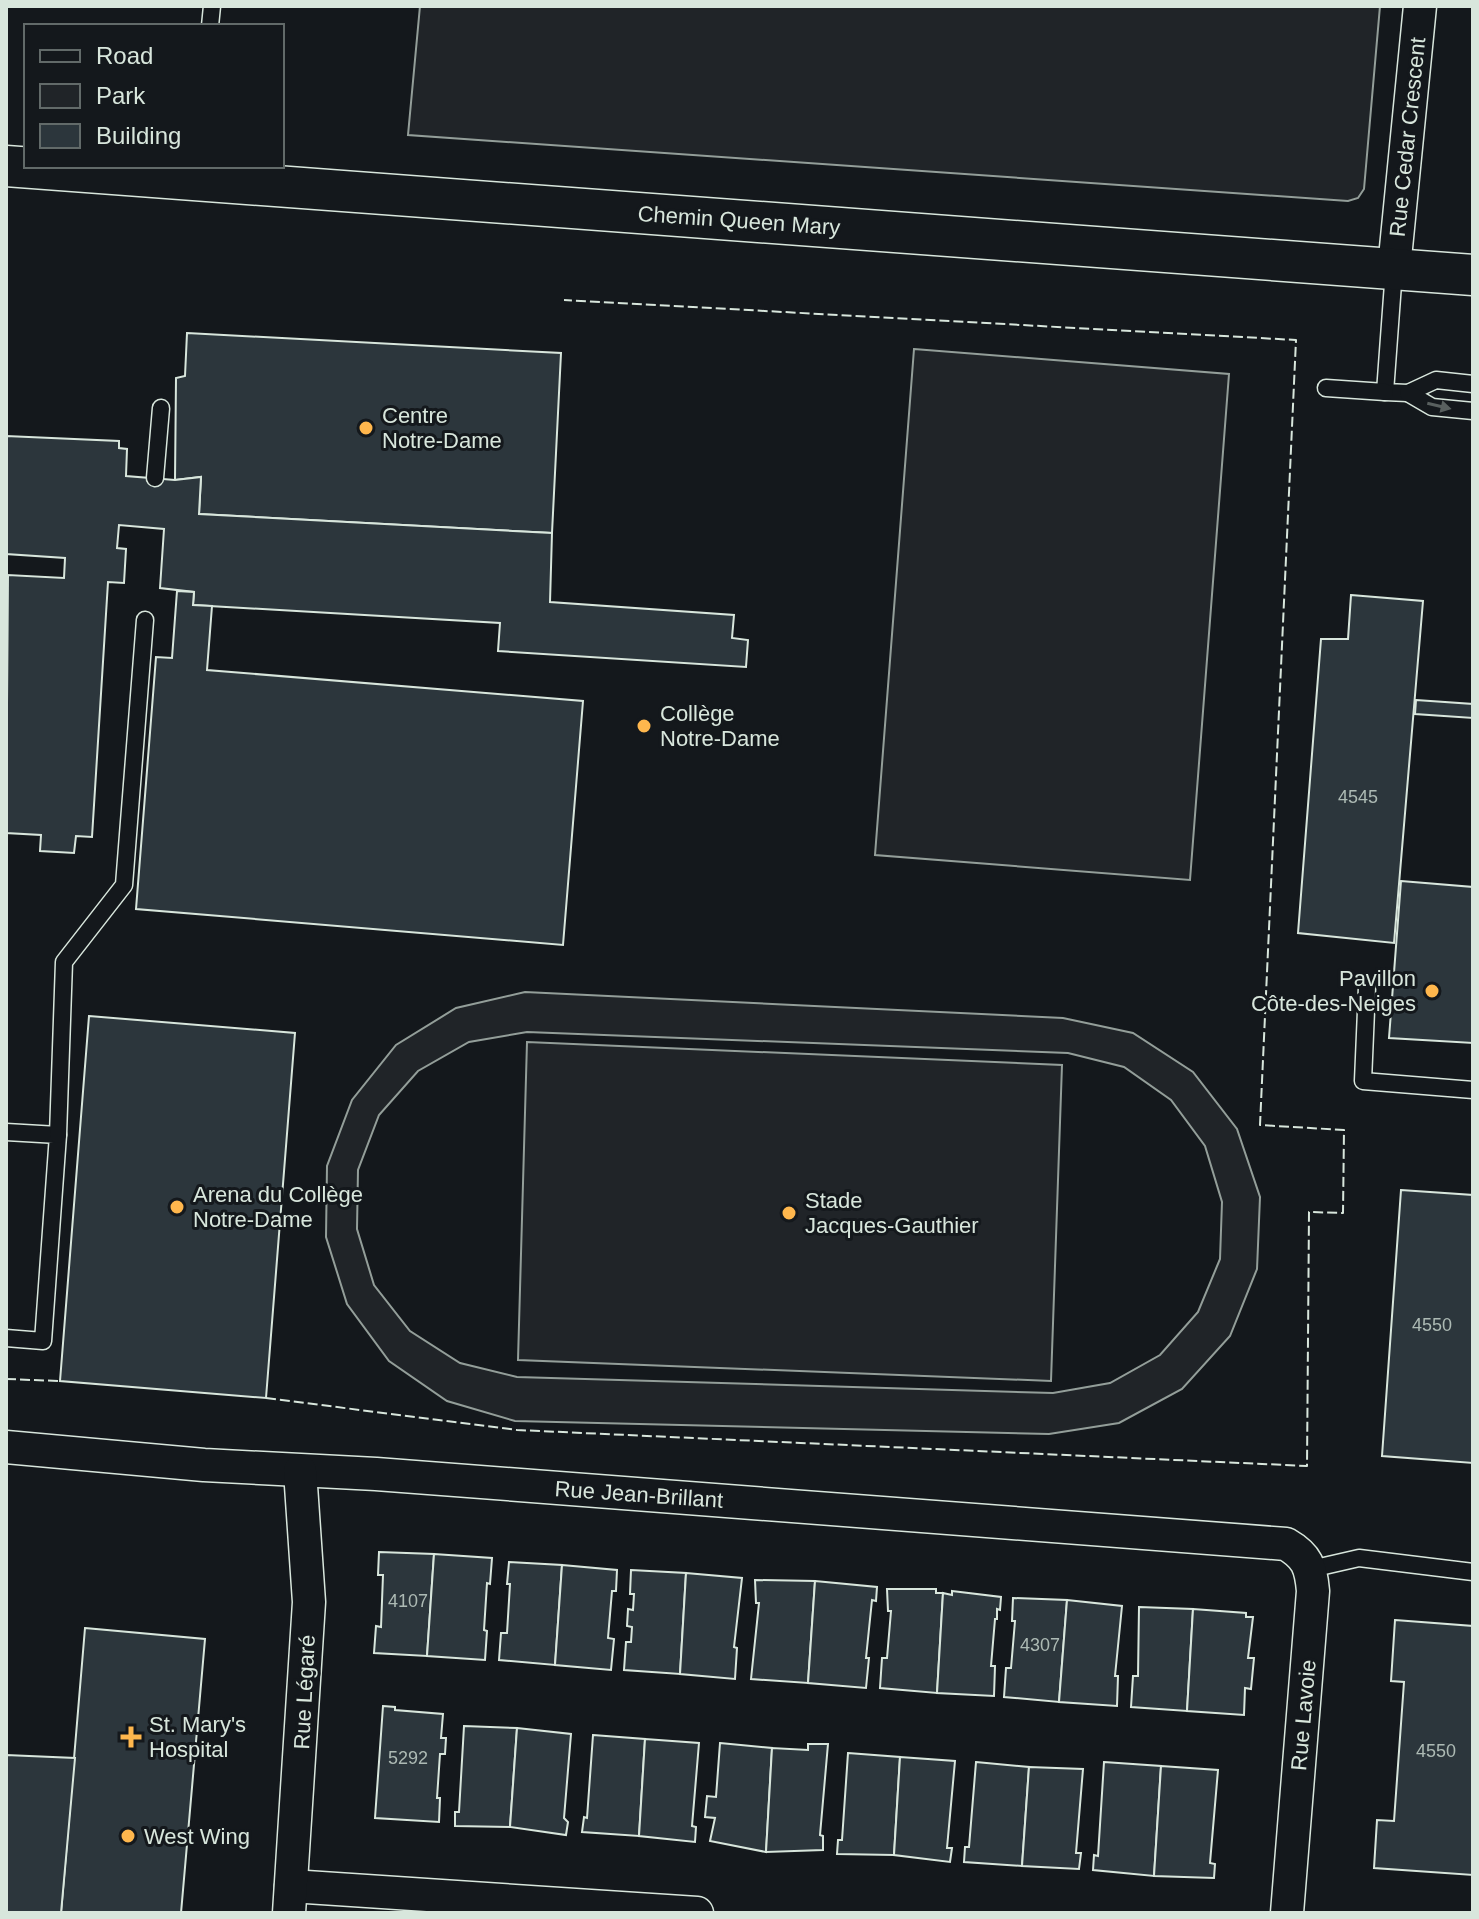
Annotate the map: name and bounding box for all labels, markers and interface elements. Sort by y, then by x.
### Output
legend [24,24,284,168]
street label: Rue Cedar Crescent [1385,36,1430,238]
text: Road [96,42,153,69]
text: Park [96,82,146,109]
text: Building [96,122,181,149]
street label: Chemin Queen Mary [637,201,841,240]
one-way arrow [1427,400,1452,413]
place label: Centre Notre-Dame [382,403,502,453]
marker: Centre Notre-Dame [357,419,375,437]
place label: Collège Notre-Dame [660,701,780,751]
marker: Collège Notre-Dame [635,717,653,735]
house number: 4545 [1338,787,1378,807]
place label: Pavillon Côte-des-Neiges [1251,966,1416,1016]
marker: Pavillon Côte-des-Neiges [1423,982,1441,1000]
place label: Arena du Collège Notre-Dame [193,1182,363,1232]
place label: Stade Jacques-Gauthier [805,1188,979,1238]
marker: Arena du Collège Notre-Dame [168,1198,186,1216]
marker: Stade Jacques-Gauthier [780,1204,798,1222]
house number: 4550 [1412,1315,1452,1335]
street label: Rue Jean-Brillant [554,1476,724,1513]
house number: 4107 [388,1591,428,1611]
street label: Rue Légaré [289,1634,320,1750]
house number: 4307 [1020,1635,1060,1655]
street label: Rue Lavoie [1286,1659,1321,1772]
place label: St. Mary's Hospital [149,1712,246,1762]
marker: St. Mary's Hospital [120,1726,142,1748]
house number: 4550 [1416,1741,1456,1761]
house number: 5292 [388,1748,428,1768]
place label: West Wing [144,1824,250,1849]
marker: West Wing [119,1827,137,1845]

